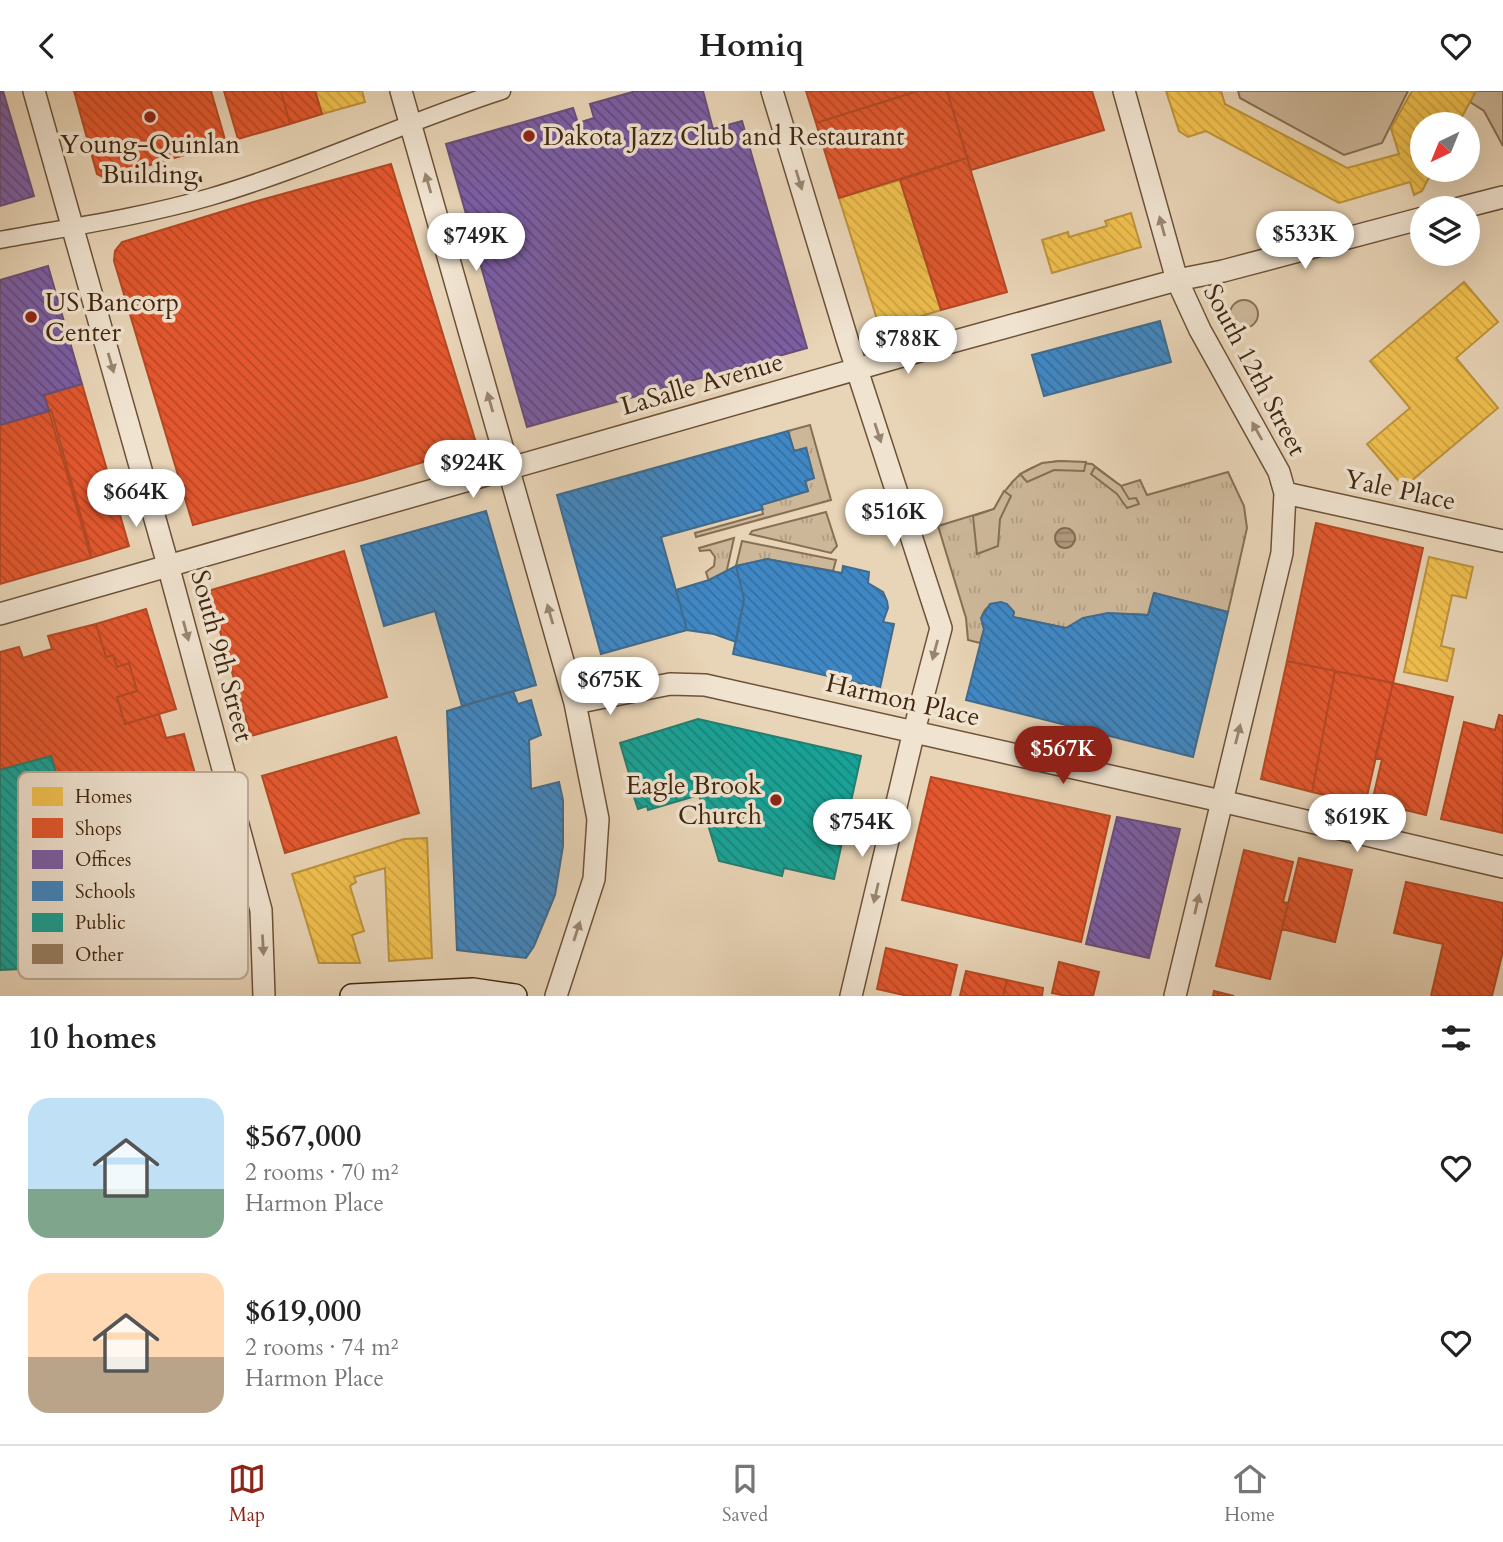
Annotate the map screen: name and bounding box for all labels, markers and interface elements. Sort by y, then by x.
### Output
text: Homiq [699,24,804,68]
icon: back [28,27,66,65]
icon: heart [1437,27,1475,65]
marker: Young-Quinlan Building [142,109,158,125]
north arrow [1410,112,1480,182]
map controls [1410,112,1480,266]
place label: Dakota Jazz Club and Restaurant [543,119,905,154]
place label: Young-Quinlan Building [60,127,240,192]
marker: Dakota Jazz Club and Restaurant [521,128,537,144]
one-way arrow [794,169,804,190]
one-way arrow [423,172,433,193]
button: layers [1410,196,1480,266]
pin: $533K [1256,211,1354,271]
pin: $749K [427,213,525,273]
one-way arrow [1156,214,1167,236]
text: $533K [1272,218,1338,249]
text: $749K [443,220,509,251]
street label: South 12th Street [1195,278,1315,462]
place label: US Bancorp Center [45,285,179,350]
marker: US Bancorp Center [23,309,39,325]
pin: $788K [859,317,957,376]
text: $788K [875,323,941,354]
street label: LaSalle Avenue [617,344,787,424]
one-way arrow [106,353,117,375]
one-way arrow [485,391,495,412]
one-way arrow [1251,422,1263,441]
one-way arrow [874,423,884,444]
pin: $924K [424,441,522,500]
text: $924K [440,447,506,478]
street label: Yale Place [1341,461,1459,519]
pin: $664K [87,469,185,529]
text: $664K [103,476,169,507]
pin: $516K [845,489,943,549]
text: $516K [861,496,927,527]
street label: South 9th Street [182,566,262,746]
one-way arrow [545,603,555,624]
one-way arrow [181,620,192,642]
one-way arrow [929,639,940,661]
pin: $675K [561,657,659,717]
text: $675K [577,664,643,695]
street label: Harmon Place [822,665,984,735]
one-way arrow [1232,723,1243,745]
pin: $567K [1014,727,1112,786]
text: $567K [1030,733,1096,764]
place label: Eagle Brook Church [626,768,762,833]
legend [18,772,248,979]
text: Homes [75,784,132,810]
marker: Eagle Brook Church [768,792,784,808]
pin: $619K [1308,795,1406,854]
pin: $754K [813,799,911,859]
text: $619K [1324,801,1390,832]
text: $754K [829,806,895,837]
text: Shops [75,816,122,842]
text: Offices [75,847,131,873]
text: Schools [75,879,135,905]
one-way arrow [870,882,881,904]
one-way arrow [1192,893,1203,915]
text: Public [75,910,126,936]
one-way arrow [572,920,583,941]
one-way arrow [258,934,269,956]
text: Other [75,942,123,968]
text: 10 homes [28,1018,157,1059]
icon: filters [1437,1019,1475,1057]
text: $567,000 [245,1116,361,1157]
icon: home [84,1126,168,1210]
icon: heart [1437,1149,1475,1187]
text: 2 rooms · 70 m² [245,1157,398,1188]
text: Harmon Place [245,1188,384,1219]
text: $619,000 [245,1291,361,1332]
icon: home [84,1301,168,1385]
icon: heart [1437,1324,1475,1362]
text: 2 rooms · 74 m² [245,1332,398,1363]
text: Harmon Place [245,1363,384,1394]
tab: Map [228,1460,266,1528]
tab: Saved [722,1460,768,1528]
tab: Home [1224,1460,1275,1528]

